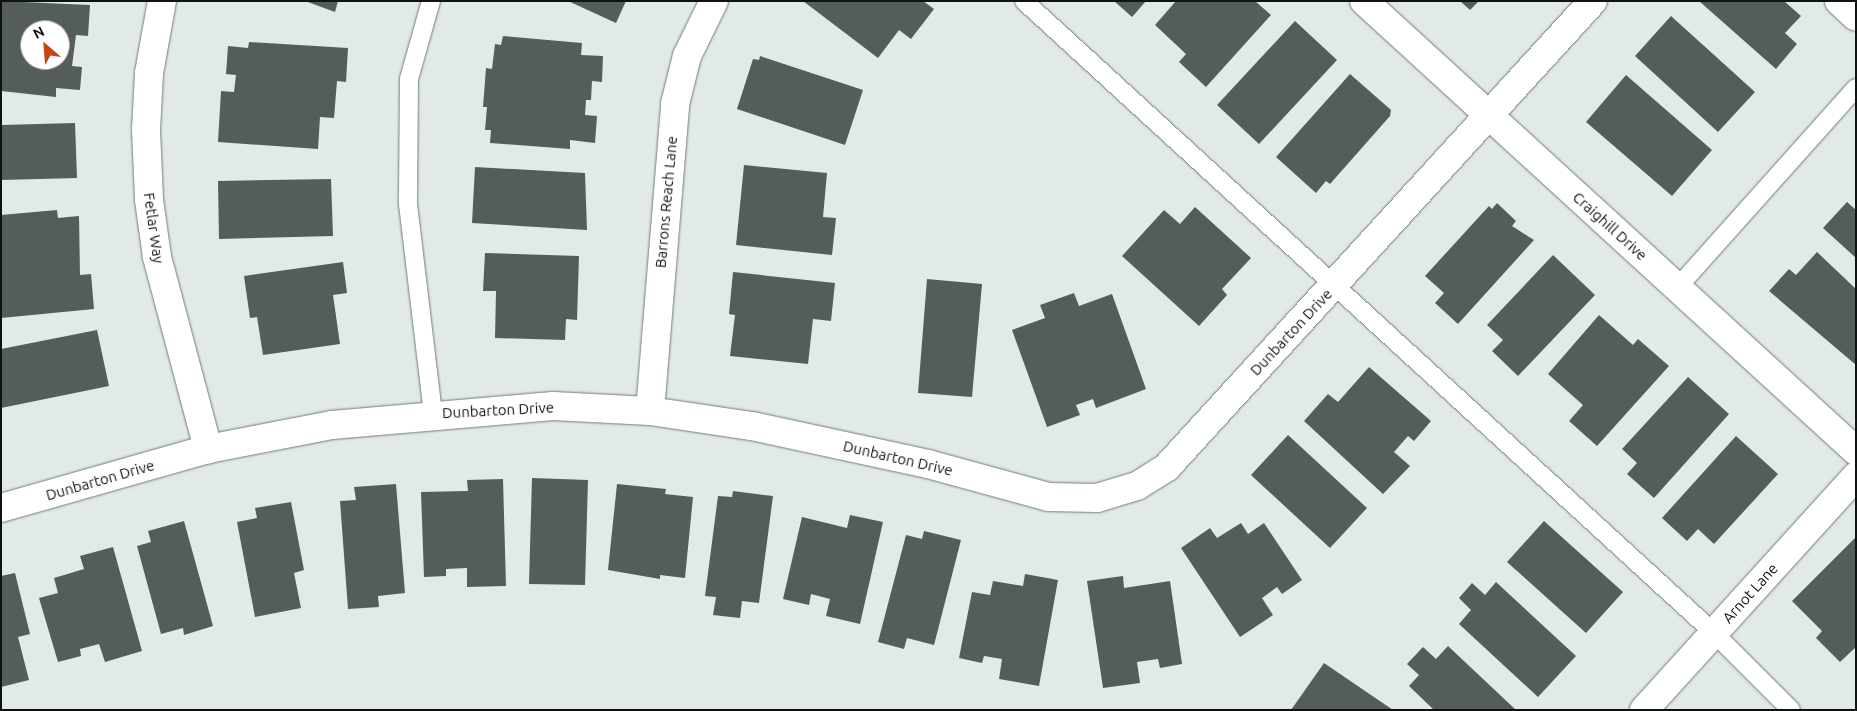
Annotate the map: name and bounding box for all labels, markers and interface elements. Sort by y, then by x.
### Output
north arrow [20,20,70,70]
text: N [30,23,47,42]
street label: Barrons Reach Lane [651,135,681,269]
street label: Craighill Drive [1569,188,1651,264]
street label: Fetlar Way [140,191,168,265]
street label: Dunbarton Drive [1246,285,1336,379]
street label: Dunbarton Drive [442,398,554,422]
street label: Dunbarton Drive [841,437,955,479]
street label: Dunbarton Drive [44,456,156,504]
street label: Arnot Lane [1718,559,1782,627]

